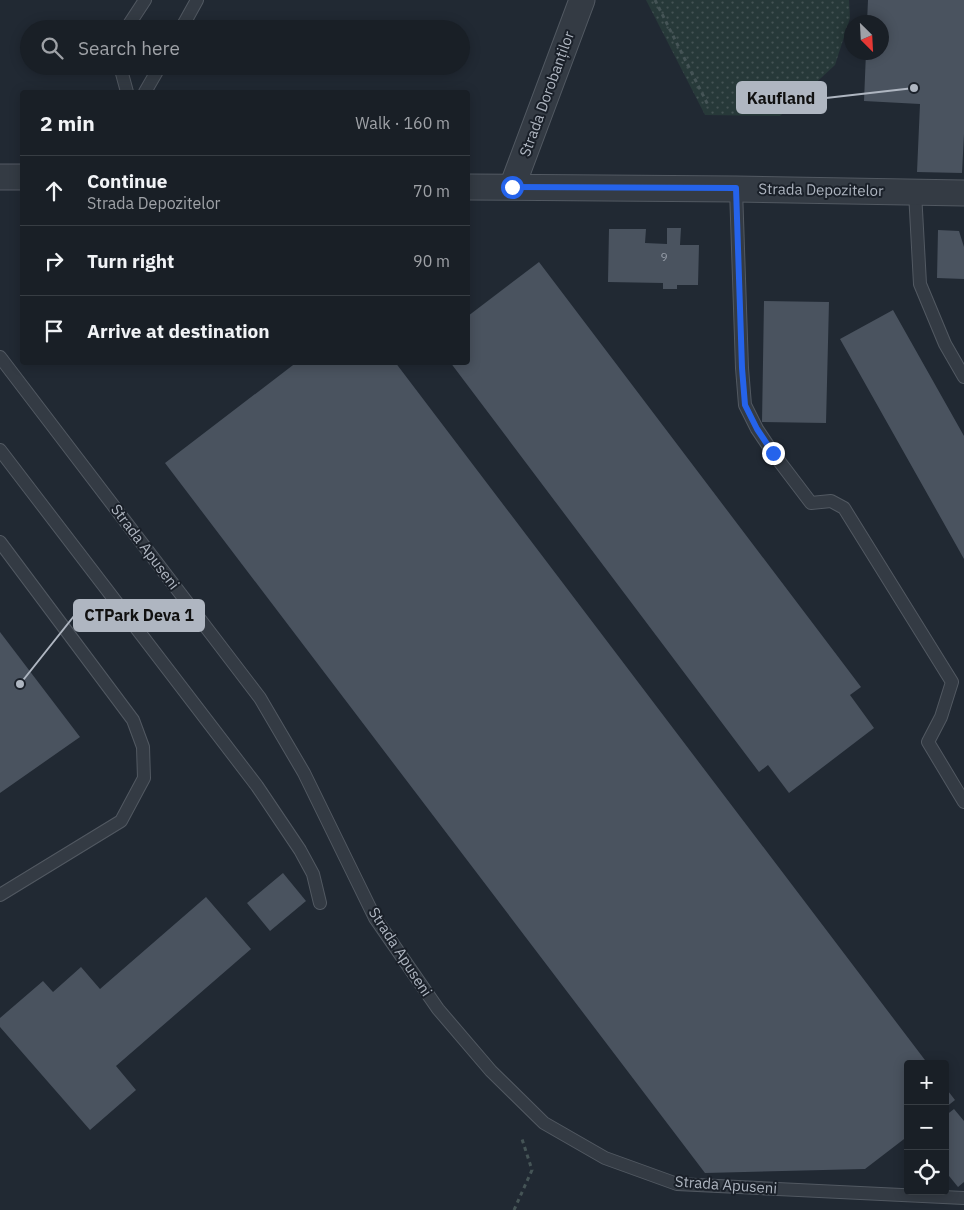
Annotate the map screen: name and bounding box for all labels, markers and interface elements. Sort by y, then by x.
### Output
north arrow [844,15,889,60]
search box [20,20,470,75]
street label: Strada Dorobanților [515,28,578,159]
icon: search [38,34,66,62]
text: Search here [78,36,180,60]
callout: Kaufland [737,82,826,113]
text: Kaufland [747,88,815,108]
text: 2 min [40,109,95,137]
text: Walk · 160 m [355,113,450,133]
text: Continue [87,169,167,193]
route start [501,176,524,199]
icon: ahead [40,177,68,205]
street label: Strada Depozitelor [758,179,884,200]
text: 70 m [413,181,450,201]
text: Strada Depozitelor [87,193,221,213]
icon: right [40,247,68,275]
text: Turn right [87,249,174,273]
house number: 9 [660,249,668,264]
text: 90 m [413,251,450,271]
icon: arrive [40,317,68,345]
text: Arrive at destination [87,319,270,343]
route end [762,442,785,465]
street label: Strada Apuseni [107,500,184,593]
callout: CTPark Deva 1 [74,600,204,631]
text: CTPark Deva 1 [84,605,194,625]
street label: Strada Apuseni [365,904,436,1000]
map controls [904,1060,949,1195]
button: + [904,1060,949,1105]
button: − [904,1105,949,1150]
button: locate [904,1150,949,1195]
street label: Strada Apuseni [674,1171,778,1198]

